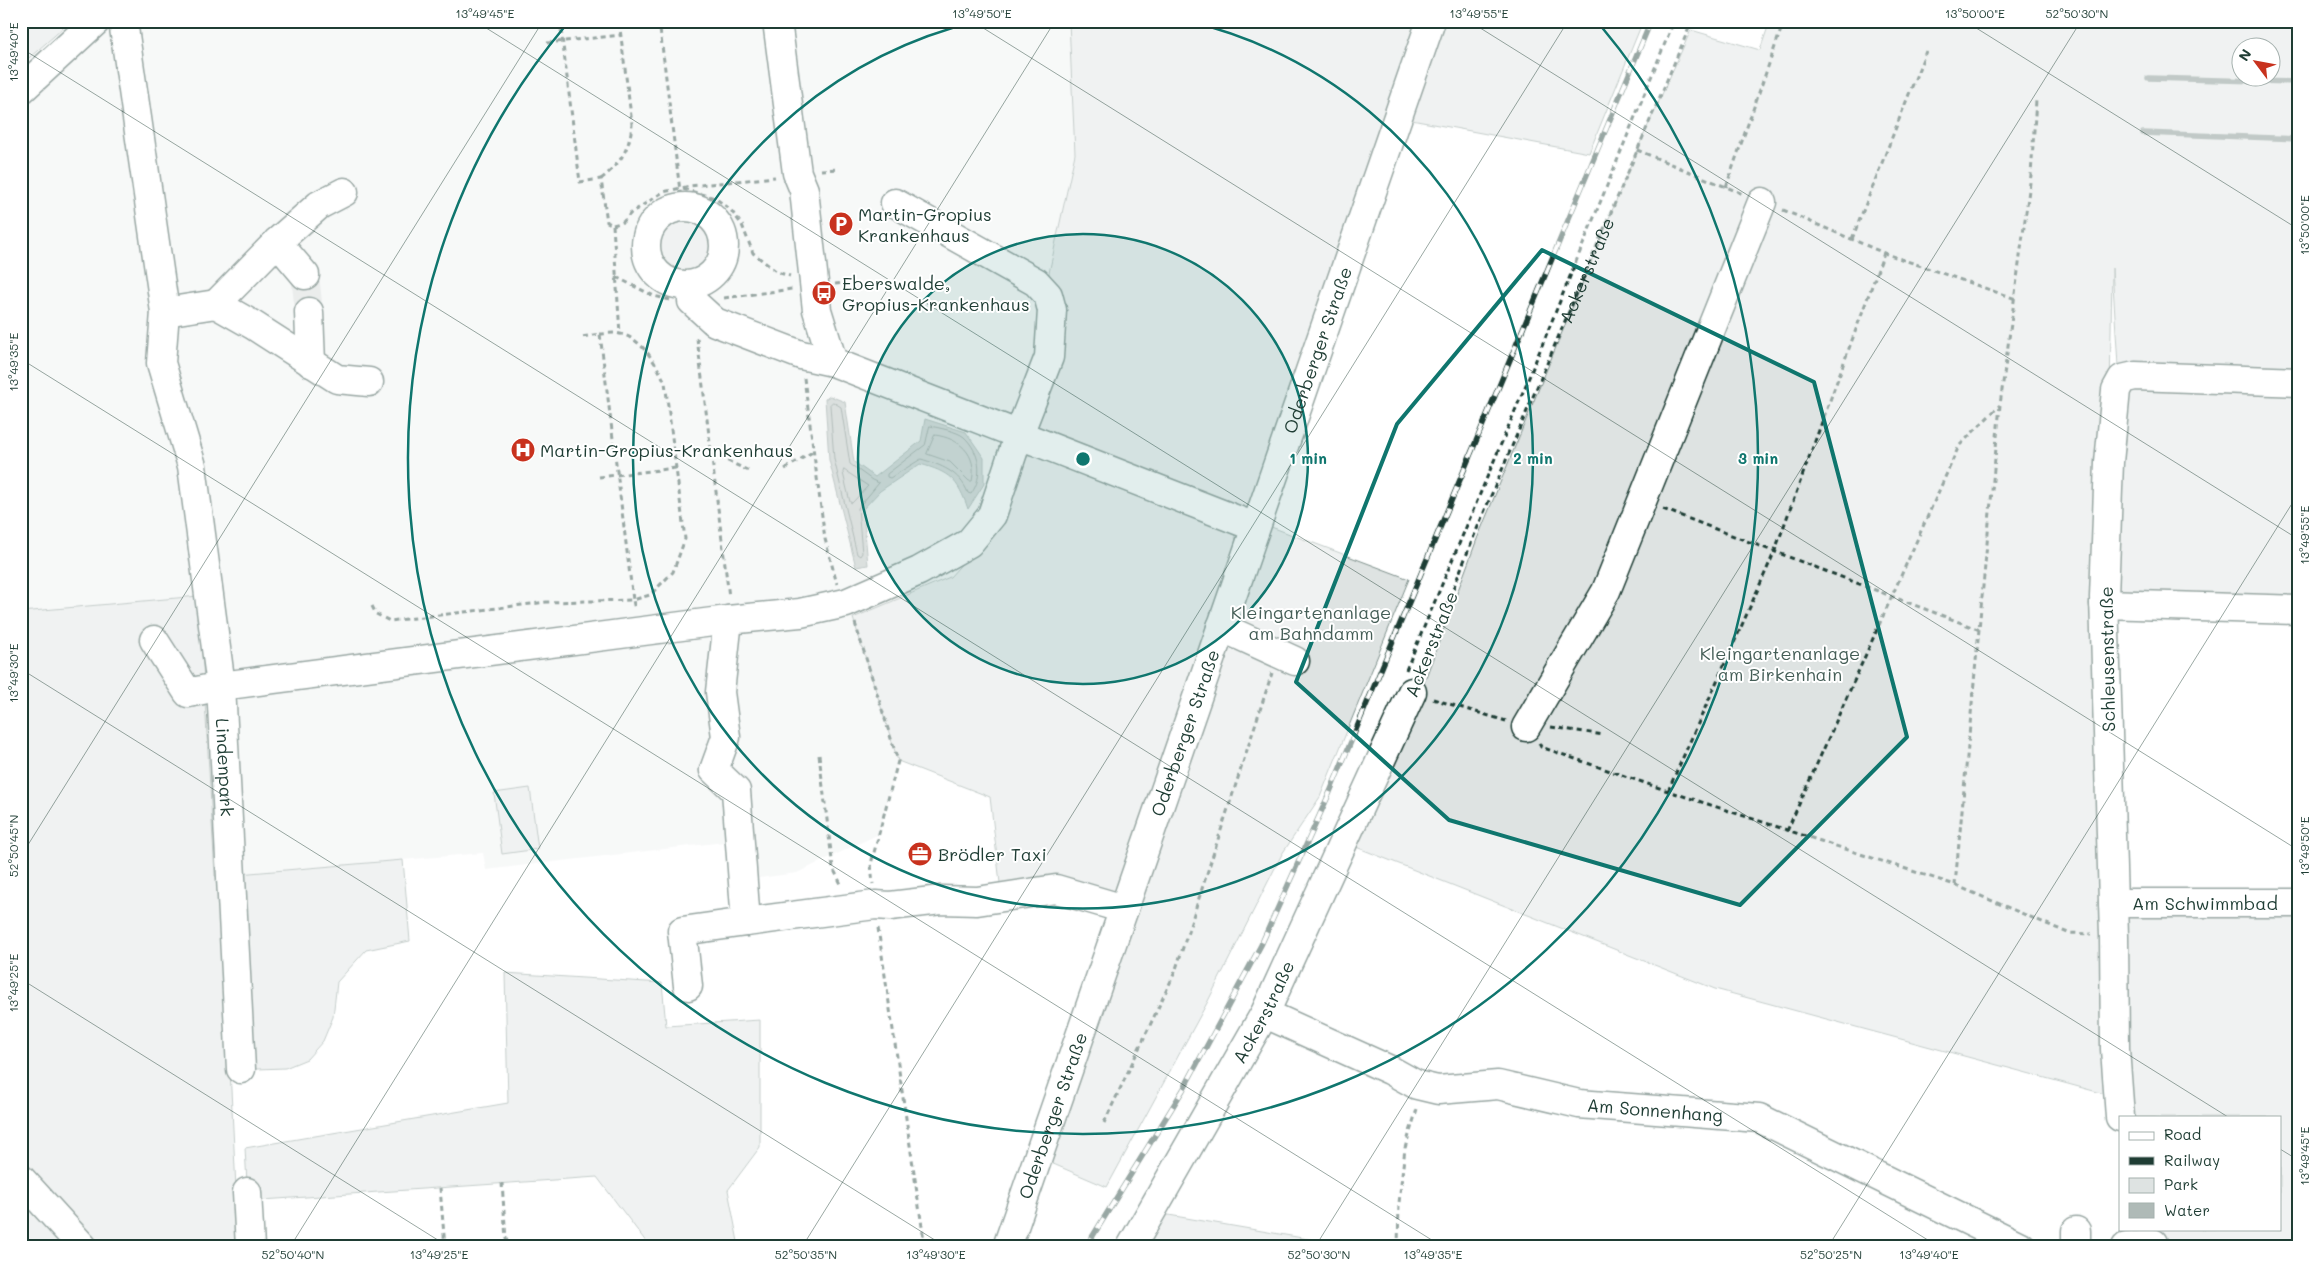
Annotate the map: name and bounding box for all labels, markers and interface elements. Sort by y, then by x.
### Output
text: 13°49'45"E [456,5,515,21]
text: 13°49'50"E [952,5,1012,21]
text: 13°49'55"E [1450,5,1509,21]
text: 13°50'00"E [1945,5,2005,21]
text: 52°50'30"N [2046,5,2108,21]
text: 13°49'40"E [5,22,21,82]
north arrow [2232,38,2282,88]
text: N [2234,45,2255,64]
text: 13°50'00"E [2296,195,2312,255]
place label: Martin-Gropius Krankenhaus [858,202,992,247]
parking icon: Martin-Gropius Krankenhaus [828,211,854,237]
street label: Ackerstraße [1554,214,1619,327]
street label: Oderberger Straße [1277,264,1357,437]
place label: Eberswalde, Gropius-Krankenhaus [842,271,1030,316]
bus stop icon: Eberswalde, Gropius-Krankenhaus [811,280,837,306]
text: 13°49'35"E [5,332,21,391]
hospital icon: Martin-Gropius-Krankenhaus [510,437,536,463]
place label: Martin-Gropius-Krankenhaus [540,438,793,462]
text: 1 min [1289,448,1327,468]
text: 2 min [1513,448,1553,468]
text: 3 min [1738,448,1778,468]
centre of rings [1074,450,1092,468]
text: 13°49'55"E [2296,505,2312,564]
street label: Schleusenstraße [2094,586,2120,732]
street label: Ackerstraße [1399,587,1463,701]
park label: Kleingartenanlage am Bahndamm [1231,600,1391,645]
park label: Kleingartenanlage am Birkenhain [1700,641,1860,686]
text: 13°49'30"E [5,643,21,703]
street label: Oderberger Straße [1145,646,1225,819]
street label: Lindenpark [211,717,240,817]
text: 52°50'45"N [5,815,21,877]
text: 13°49'50"E [2296,816,2312,876]
office icon: Brödler Taxi [907,841,933,867]
place label: Brödler Taxi [938,842,1047,866]
street label: Am Schwimmbad [2132,891,2278,915]
text: 13°49'25"E [5,954,21,1012]
street label: Ackerstraße [1227,957,1299,1067]
street label: Oderberger Straße [1013,1029,1092,1202]
street label: Am Sonnenhang [1586,1093,1724,1127]
legend [2119,1116,2282,1230]
text: Road [2164,1124,2201,1144]
text: 13°49'45"E [2296,1126,2312,1185]
text: Railway [2164,1150,2220,1170]
text: Park [2164,1174,2198,1194]
text: Water [2164,1200,2210,1220]
text: 52°50'40"N [262,1246,324,1262]
text: 13°49'25"E [410,1246,468,1262]
text: 52°50'35"N [775,1246,837,1262]
text: 13°49'30"E [906,1246,966,1262]
text: 52°50'30"N [1288,1246,1350,1262]
text: 13°49'35"E [1404,1246,1463,1262]
text: 52°50'25"N [1800,1246,1862,1262]
text: 13°49'40"E [1899,1246,1959,1262]

